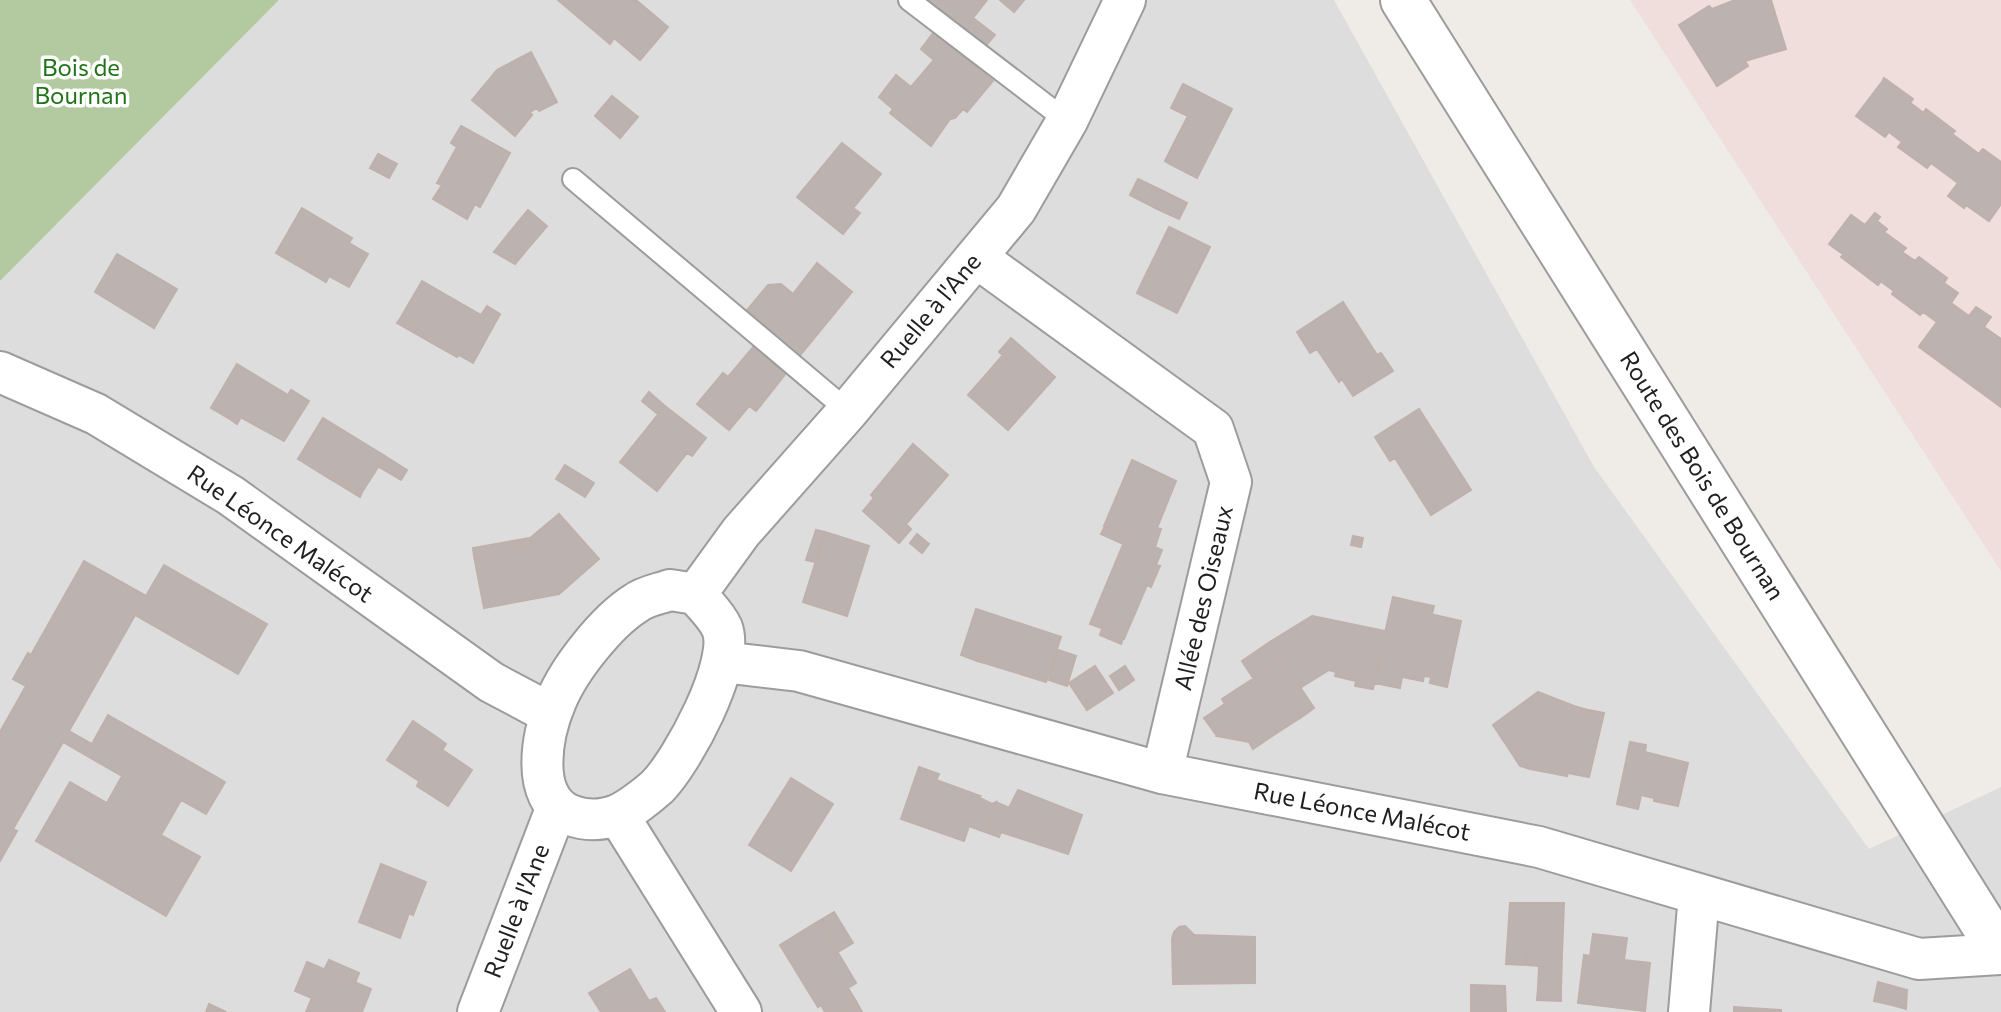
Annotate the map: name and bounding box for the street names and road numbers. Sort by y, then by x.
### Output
street label: Ruelle à l'Ane [873,247,986,373]
street label: Route des Bois de Bournan [1615,346,1792,605]
street label: Rue Léonce Malécot [182,458,379,608]
street label: Allée des Oiseaux [1167,502,1238,693]
street label: Rue Léonce Malécot [1251,775,1473,846]
street label: Ruelle à l'Ane [477,839,554,982]

